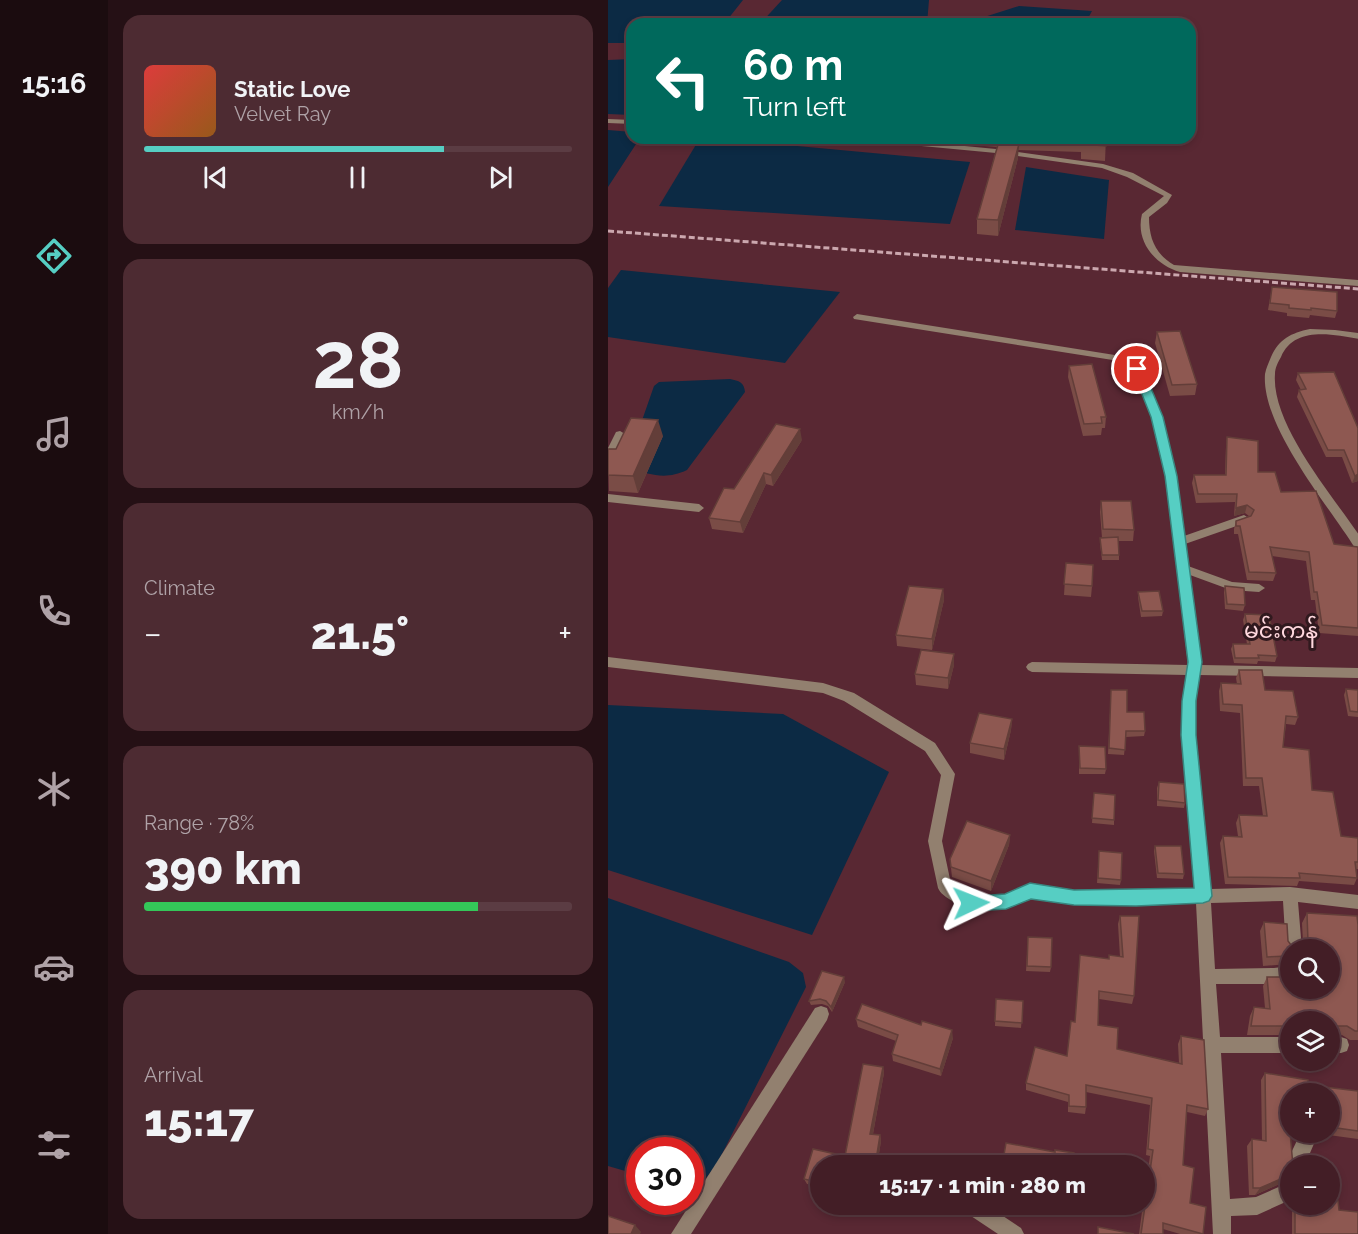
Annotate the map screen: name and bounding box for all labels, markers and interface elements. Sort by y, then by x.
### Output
text: 60 m [743,41,843,90]
icon: left [644,42,722,120]
text: 15:16 [22,68,86,99]
text: Static Love [234,76,351,102]
text: Turn left [743,91,846,122]
text: Velvet Ray [234,102,331,126]
icon: previous [199,161,232,194]
icon: pause [341,161,374,194]
icon: next [484,161,517,194]
icon: directions [33,235,75,277]
text: 28 [312,315,404,406]
pin [1111,343,1162,394]
icon: arrive [1120,352,1153,385]
text: km/h [332,400,384,424]
icon: music [33,413,75,455]
text: Climate [144,576,215,600]
icon: phone [33,590,75,632]
text: 21.5° [311,607,409,660]
text: − [144,614,162,653]
text: + [558,614,572,653]
district label: မင်းကန် [1244,615,1318,648]
icon: climate [33,768,75,810]
text: Range · 78% [144,811,254,835]
text: 390 km [144,842,302,895]
position arrow [939,871,1003,935]
map controls [1280,939,1340,1215]
button: search [1280,939,1340,999]
icon: car [33,946,75,988]
button: layers [1280,1011,1340,1071]
text: Arrival [144,1063,203,1087]
button: + [1280,1083,1340,1143]
text: 15:17 [144,1094,254,1147]
icon: filters [33,1124,75,1166]
speed limit sign: 30 [626,1137,704,1215]
button: − [1280,1155,1340,1215]
text: 15:17 · 1 min · 280 m [879,1172,1086,1198]

